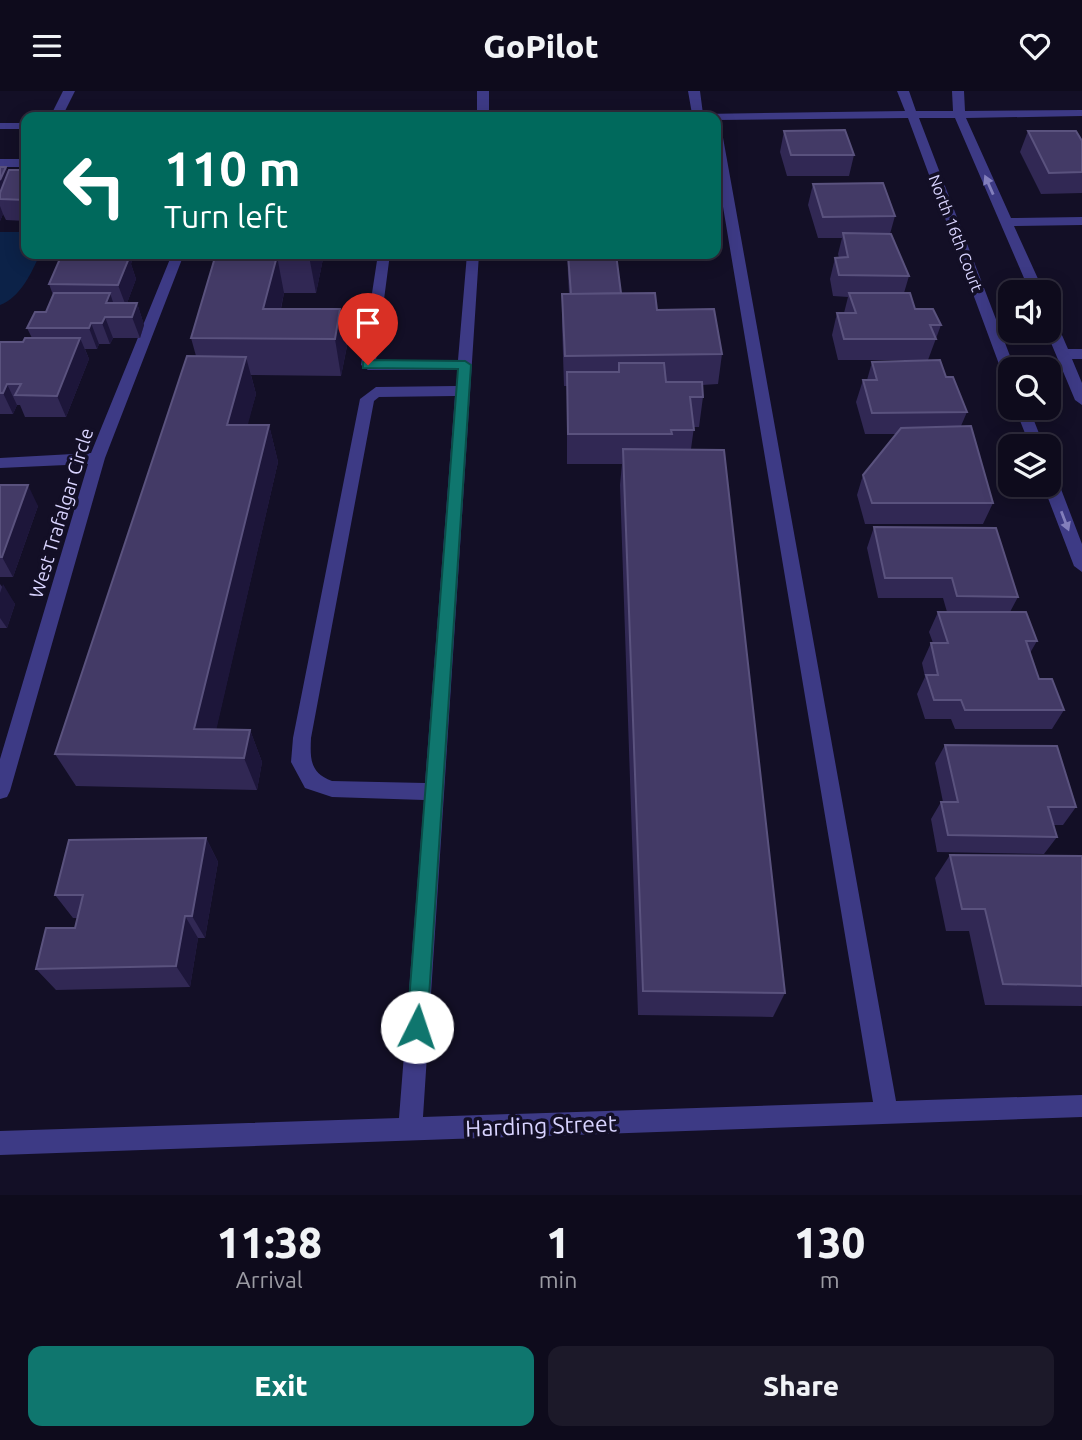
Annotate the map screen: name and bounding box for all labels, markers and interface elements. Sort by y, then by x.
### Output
icon: menu [28,27,66,65]
icon: heart [1016,27,1054,65]
text: GoPilot [483,28,599,64]
icon: left [49,140,140,231]
text: 110 m [164,140,301,195]
street label: North 16th Court [925,172,987,295]
one-way arrow [983,175,995,195]
text: Turn left [164,198,288,234]
map controls [998,280,1061,497]
button: sound [998,280,1061,343]
pin [338,293,398,365]
icon: arrive [349,304,387,342]
button: search [998,357,1061,420]
street label: West Trafalgar Circle [25,425,97,601]
button: layers [998,434,1061,497]
one-way arrow [1060,511,1071,532]
position arrow [380,990,454,1064]
street label: Harding Street [465,1110,617,1141]
text: 11:38 [217,1219,322,1266]
text: 1 [546,1219,570,1266]
text: 130 [794,1219,865,1266]
text: Arrival [236,1267,303,1292]
text: min [539,1267,577,1292]
text: m [820,1267,840,1292]
button: Exit [28,1346,534,1426]
button: Share [548,1346,1054,1426]

